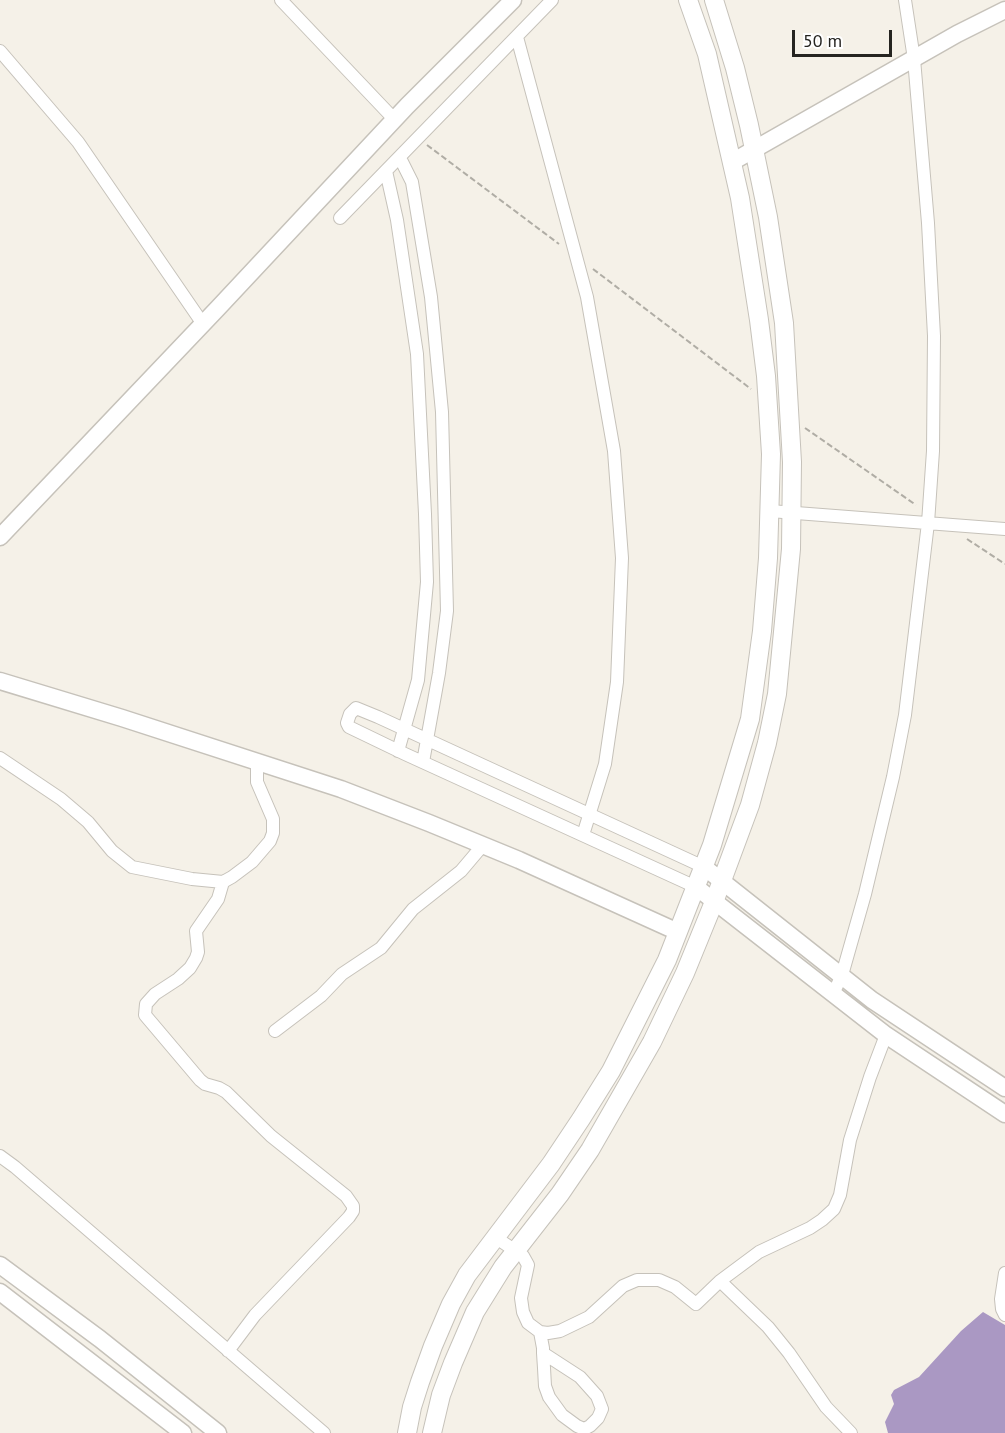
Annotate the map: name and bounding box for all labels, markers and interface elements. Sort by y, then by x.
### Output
scale bar [795,18,896,56]
text: 50 m [803,29,842,52]

